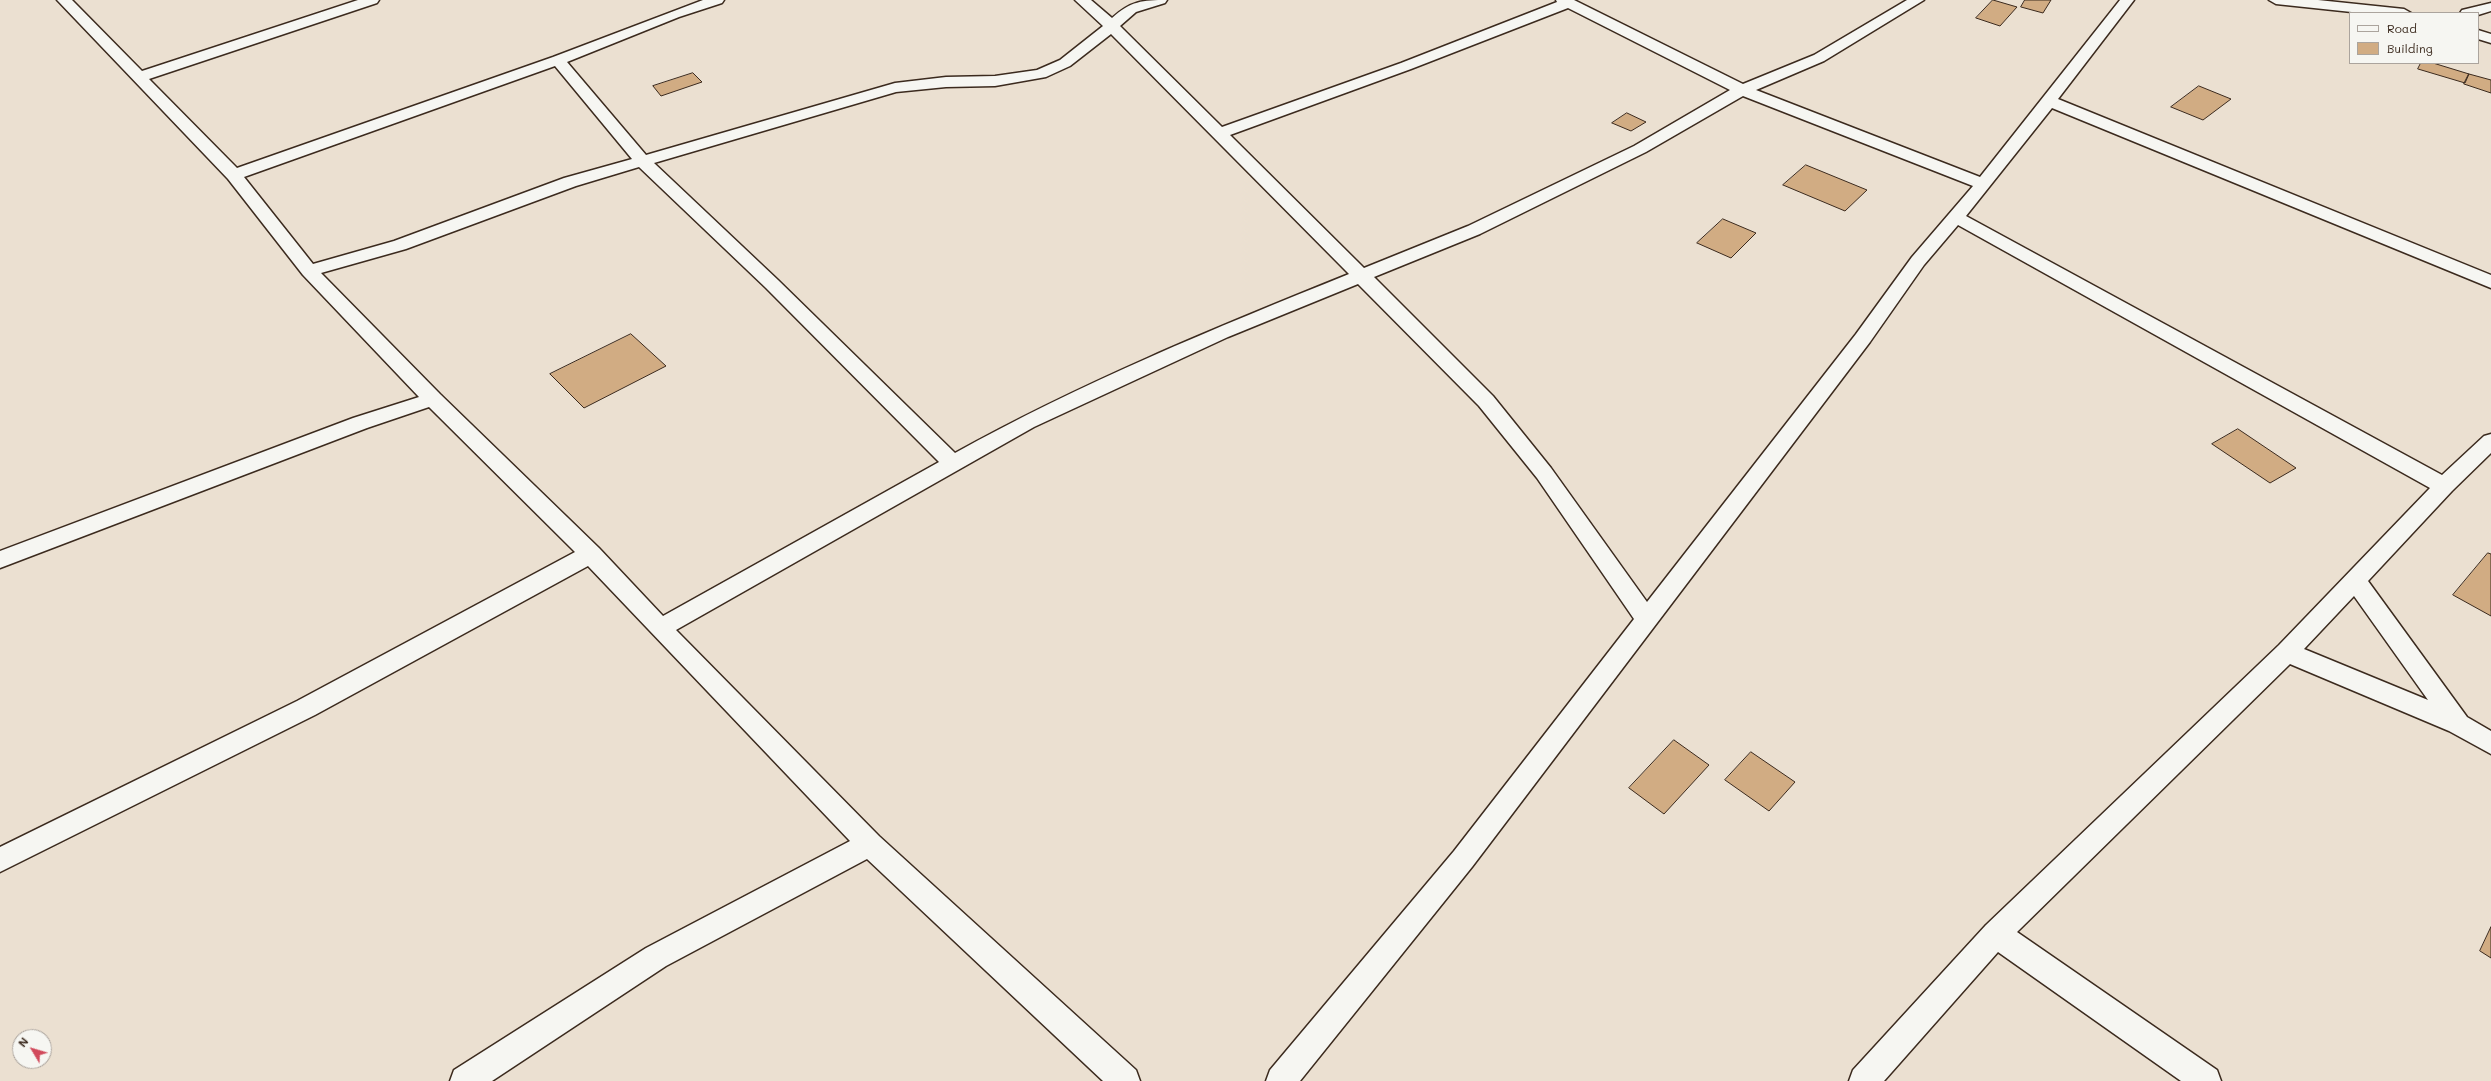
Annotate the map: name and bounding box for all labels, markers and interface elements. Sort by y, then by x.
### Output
legend [2349,12,2479,64]
text: Road [2387,20,2417,36]
text: Building [2387,40,2433,56]
north arrow [12,1029,52,1069]
text: N [14,1034,31,1050]

